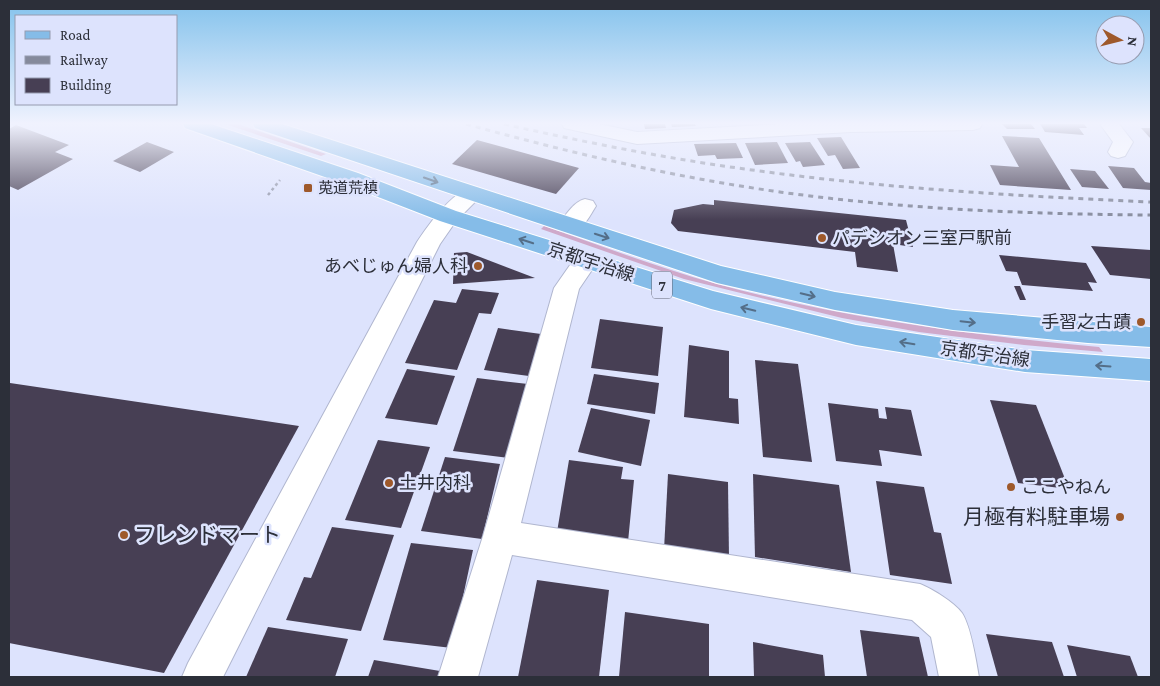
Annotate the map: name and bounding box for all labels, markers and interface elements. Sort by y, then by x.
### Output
legend [15,15,178,105]
north arrow [1095,15,1145,65]
text: Road [60,27,91,43]
text: N [1124,36,1141,48]
text: Railway [60,52,108,69]
text: Building [60,77,111,94]
one-way arrow [423,176,438,185]
place label: 莵道荒槙 [318,180,378,196]
marker: 莵道荒槙 [302,182,314,194]
place label: パデシオン三室戸駅前 [832,228,1012,248]
one-way arrow [593,231,609,241]
marker: パデシオン三室戸駅前 [816,232,828,244]
one-way arrow [518,236,534,245]
street label: 京都宇治線 [545,239,637,285]
place label: あべじゅん婦人科 [324,256,468,276]
marker: あべじゅん婦人科 [472,260,484,272]
road number: 7 [652,272,672,298]
one-way arrow [800,291,816,300]
one-way arrow [740,304,756,313]
place label: 手習之古蹟 [1041,312,1131,332]
marker: 手習之古蹟 [1135,316,1147,328]
one-way arrow [960,317,976,327]
one-way arrow [899,337,915,347]
street label: 京都宇治線 [939,338,1031,370]
one-way arrow [1095,362,1111,371]
place label: 土井内科 [399,473,471,493]
marker: 土井内科 [383,477,395,489]
place label: ここやねん [1021,477,1111,497]
marker: ここやねん [1005,481,1017,493]
place label: 月極有料駐車場 [963,505,1110,529]
marker: 月極有料駐車場 [1114,511,1126,523]
place label: フレンドマート [134,523,281,547]
marker: フレンドマート [118,529,130,541]

